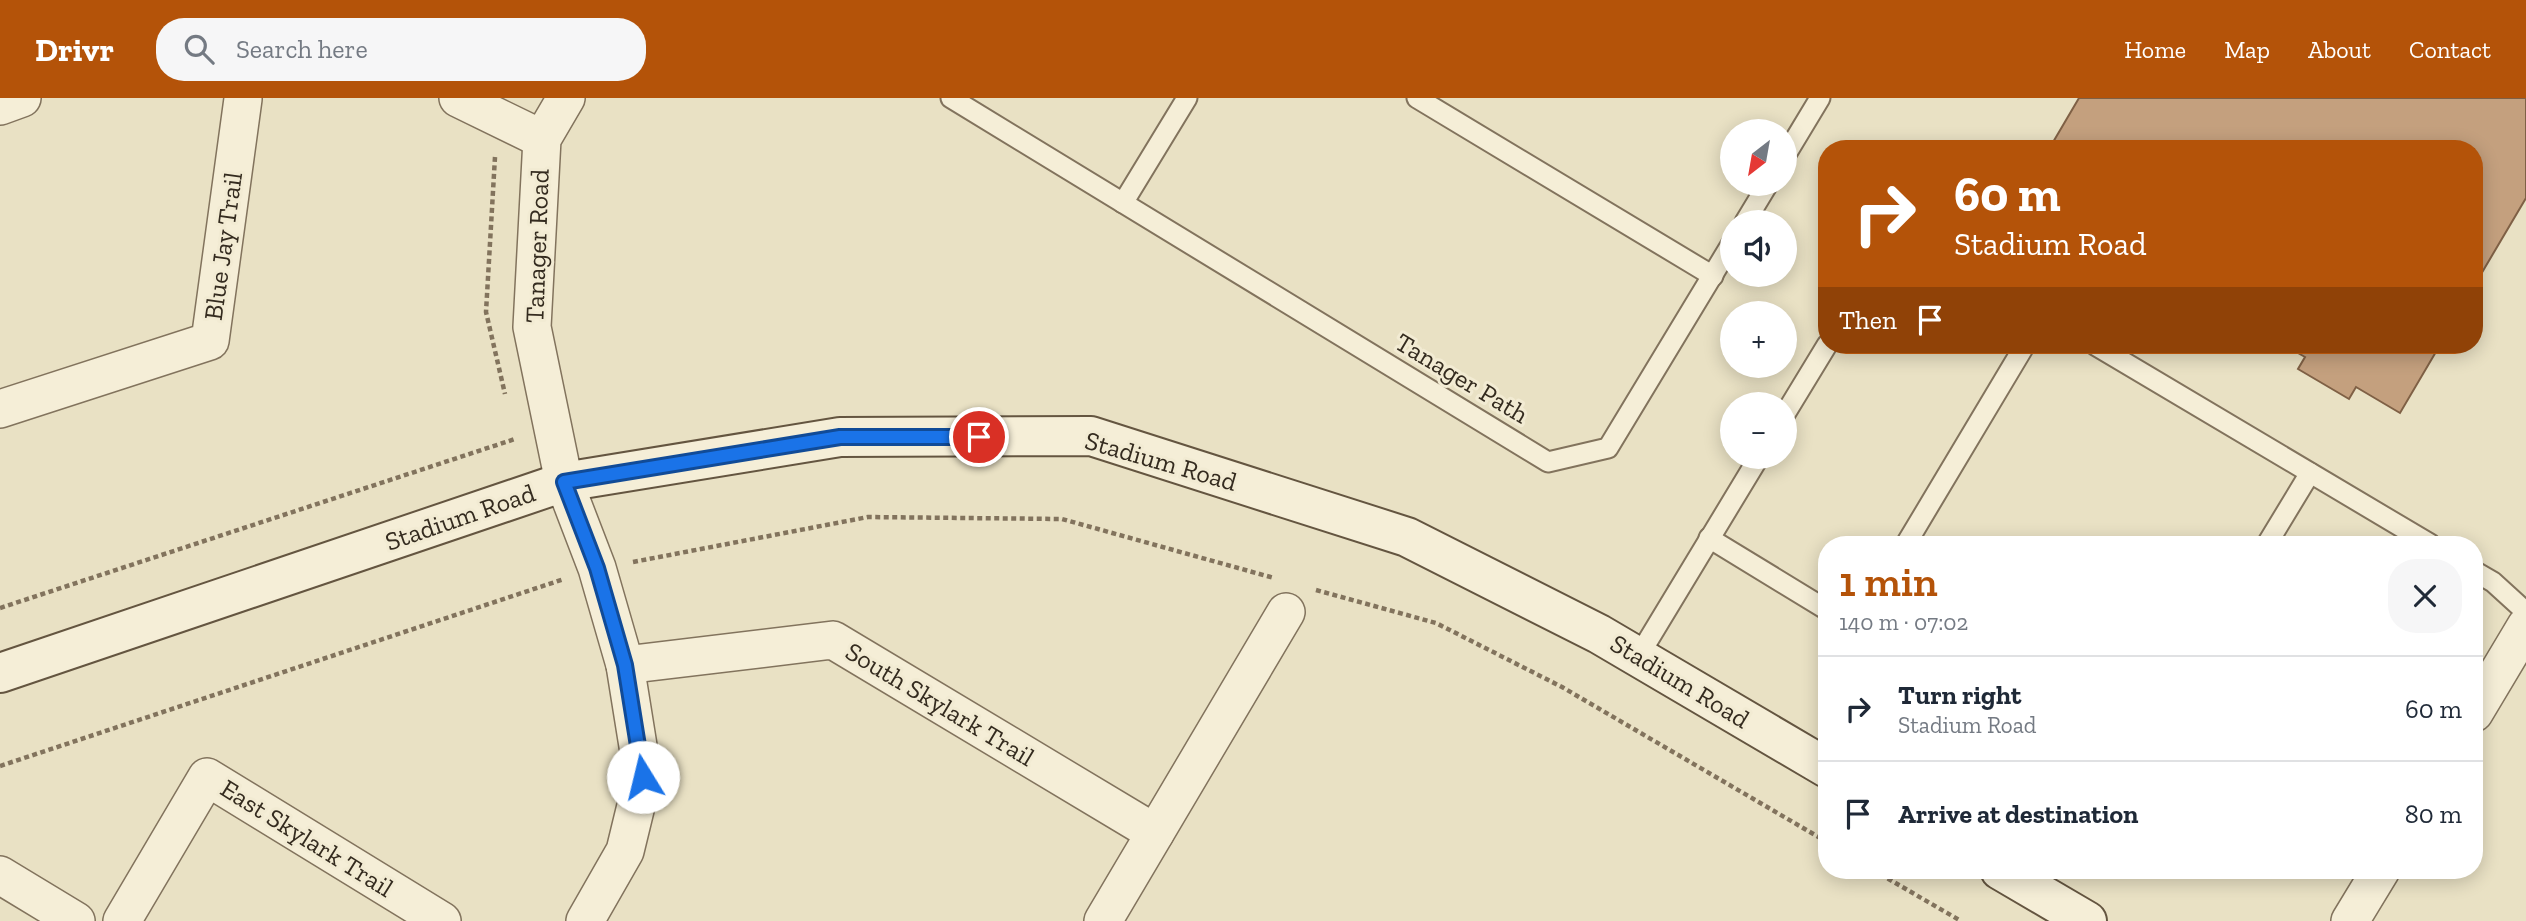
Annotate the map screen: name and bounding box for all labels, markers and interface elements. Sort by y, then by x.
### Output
search box [156,18,646,81]
text: Drivr [35,30,114,69]
icon: search [180,30,218,68]
text: Search here [236,33,368,65]
text: Home [2124,35,2186,64]
text: Map [2224,35,2270,64]
text: About [2308,35,2371,64]
text: Contact [2409,35,2491,64]
north arrow [1720,119,1797,196]
map controls [1720,119,1797,469]
text: 60 m [1954,165,2061,224]
street label: Tanager Road [518,168,556,324]
icon: right [1839,168,1930,259]
street label: Blue Jay Trail [197,170,249,322]
button: sound [1720,210,1797,287]
text: Stadium Road [1954,225,2147,263]
button: + [1720,301,1797,378]
icon: arrive [1911,301,1949,339]
text: Then [1839,304,1897,336]
street label: Tanager Path [1390,326,1535,431]
button: − [1720,392,1797,469]
pin [949,407,1009,467]
icon: arrive [960,418,998,456]
street label: Stadium Road [1081,424,1241,498]
street label: Stadium Road [381,476,539,558]
text: 1 min [1839,556,1938,607]
button: close [2388,559,2462,633]
text: 140 m · 07:02 [1839,608,1968,636]
street label: Stadium Road [1605,627,1755,735]
street label: South Skylark Trail [840,635,1040,773]
text: Turn right [1898,679,2021,711]
icon: right [1839,690,1877,728]
text: 60 m [2405,693,2462,725]
text: Stadium Road [1898,711,2036,739]
position arrow [606,740,680,814]
street label: East Skylark Trail [215,772,399,904]
icon: arrive [1839,795,1877,833]
text: Arrive at destination [1898,798,2138,830]
text: 80 m [2405,798,2462,830]

